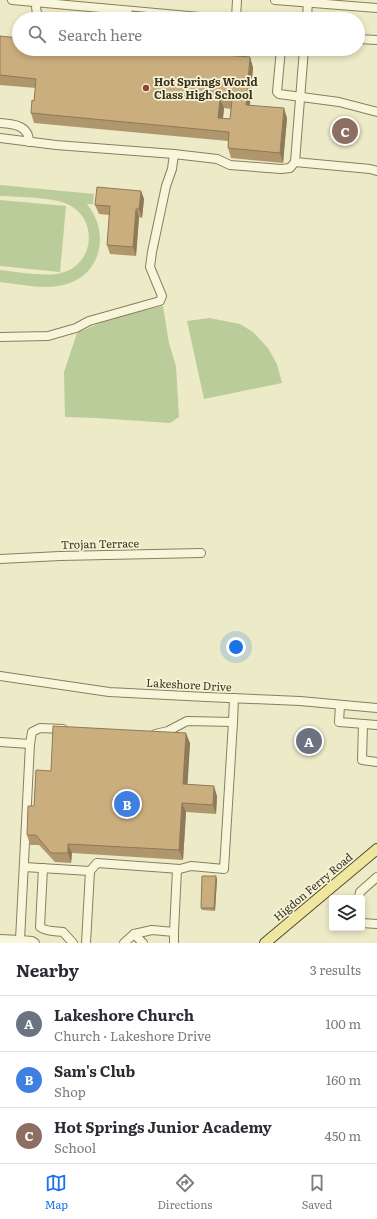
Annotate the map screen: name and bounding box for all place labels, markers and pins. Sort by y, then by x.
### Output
place label: Hot Springs World Class High School [154,73,258,102]
marker: Hot Springs World Class High School [141,83,151,93]
pin: C [332,116,358,146]
pin: A [296,726,322,756]
pin: B [114,789,140,819]

